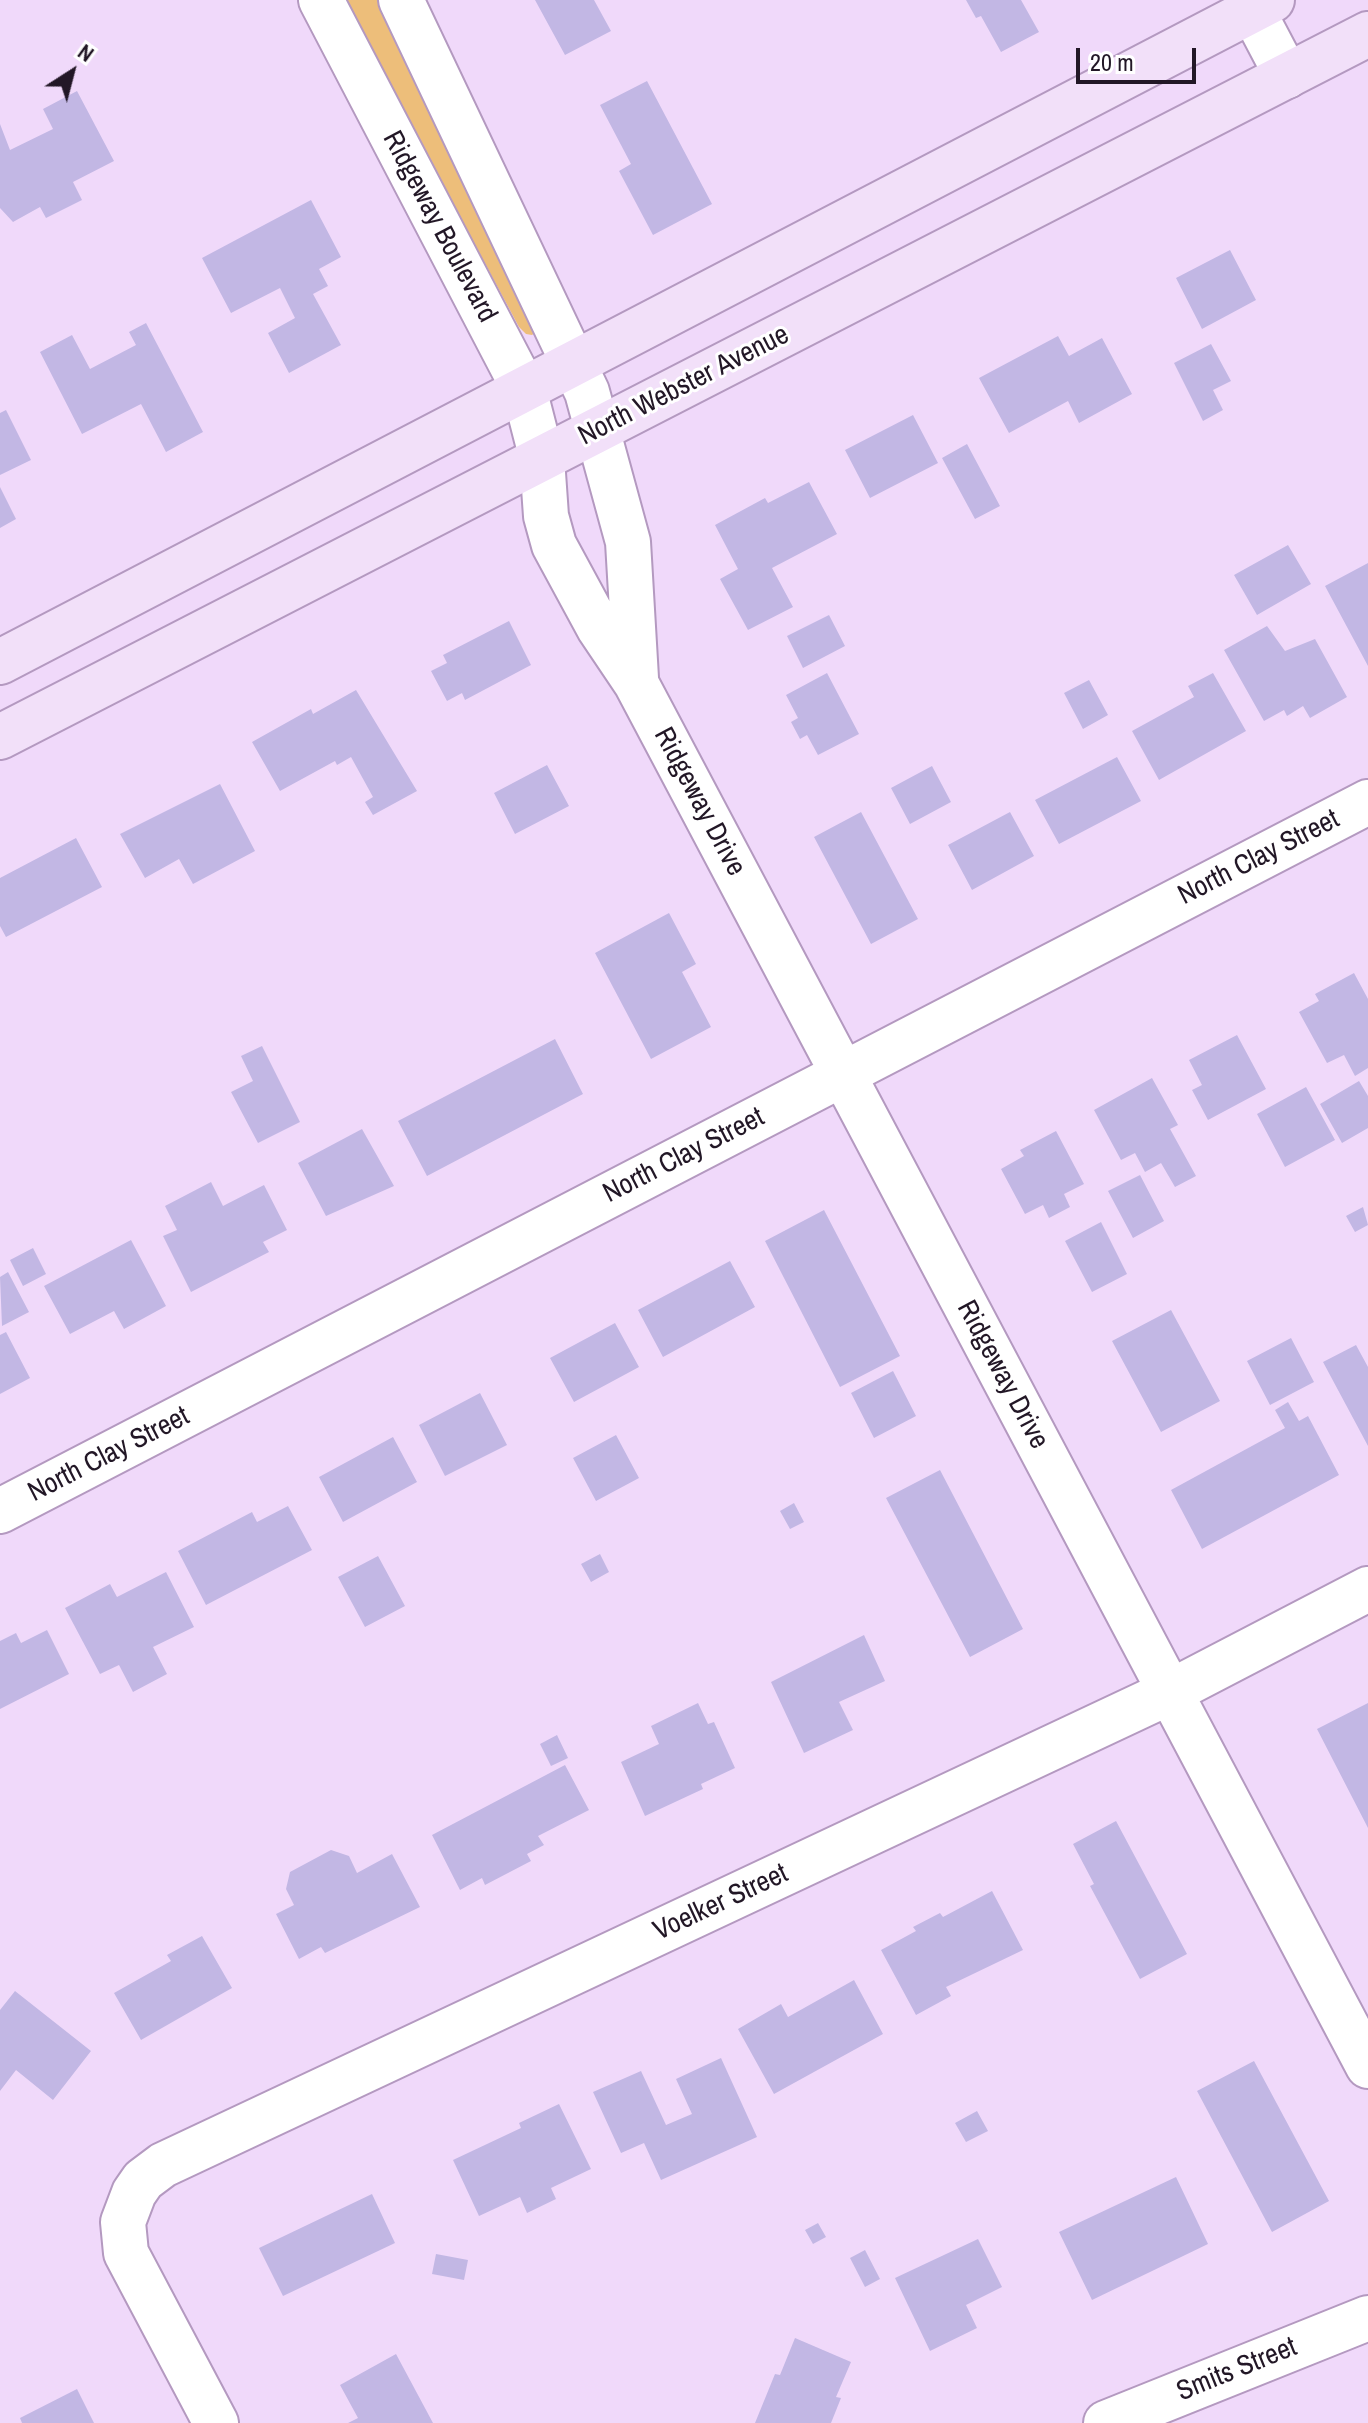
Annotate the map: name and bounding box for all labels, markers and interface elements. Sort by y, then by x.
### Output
north arrow [32,32,112,112]
scale bar [1080,32,1200,82]
text: N [72,37,100,69]
text: 20 m [1090,46,1134,78]
street label: Ridgeway Boulevard [374,126,504,328]
street label: North Webster Avenue [573,318,795,454]
street label: Ridgeway Drive [646,722,752,882]
street label: North Clay Street [1173,803,1345,913]
street label: North Clay Street [598,1101,770,1211]
street label: Ridgeway Drive [949,1295,1055,1455]
street label: North Clay Street [23,1400,195,1510]
street label: Voelker Street [649,1857,793,1949]
street label: Smits Street [1172,2331,1302,2409]

